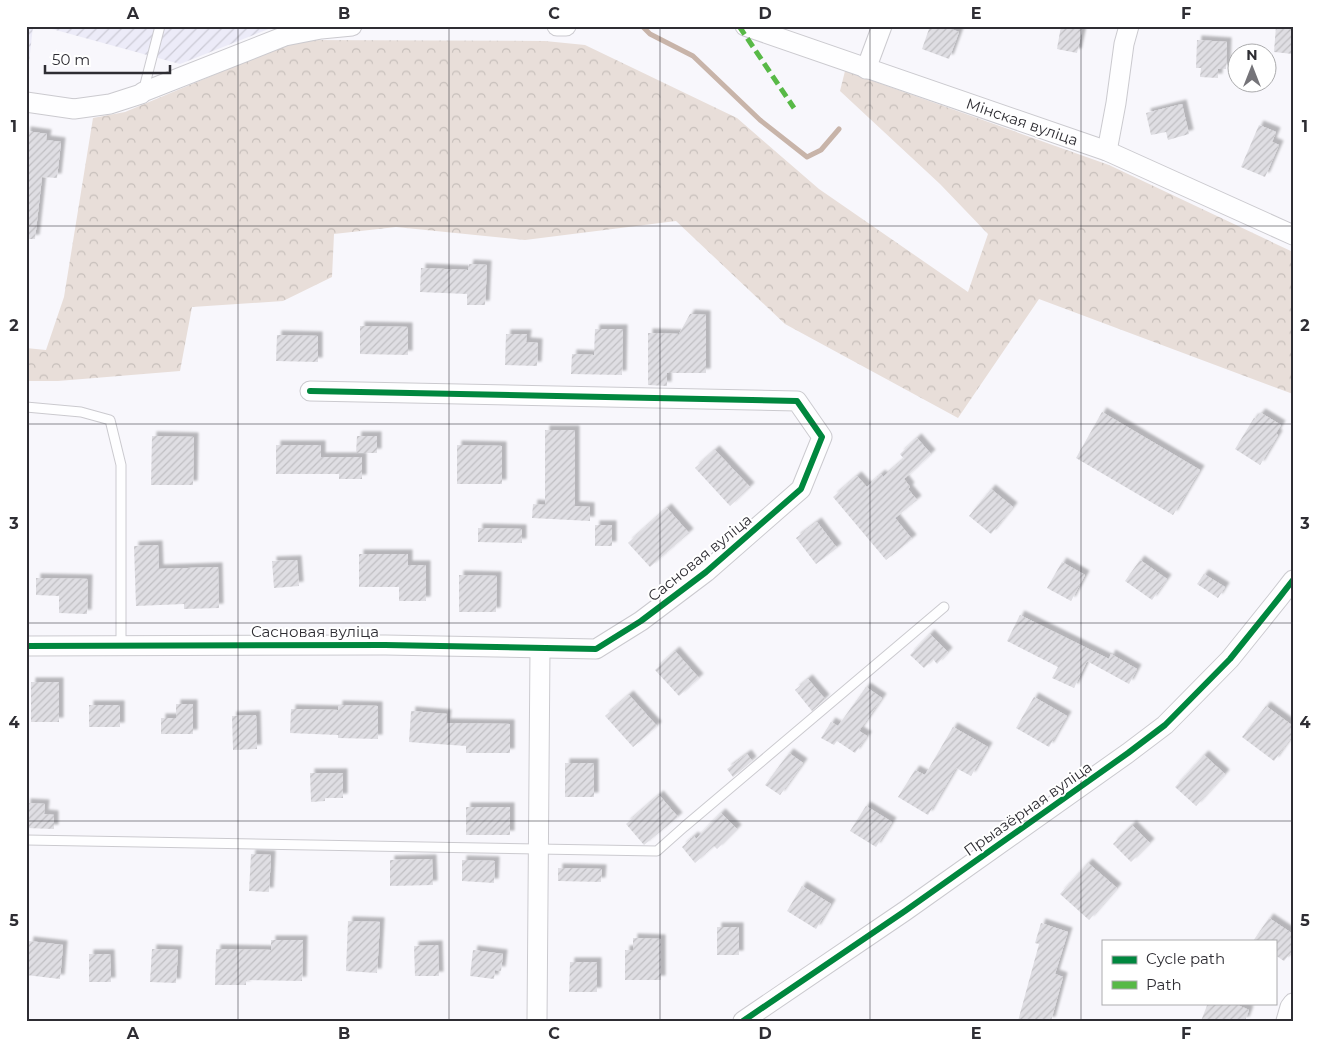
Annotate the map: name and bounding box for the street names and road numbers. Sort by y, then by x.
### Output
street label: Мінская вуліца [964,93,1081,150]
street label: Сасновая вуліца [644,510,755,605]
street label: Сасновая вуліца [251,622,379,641]
street label: Прыазёрная вуліца [960,757,1096,860]

